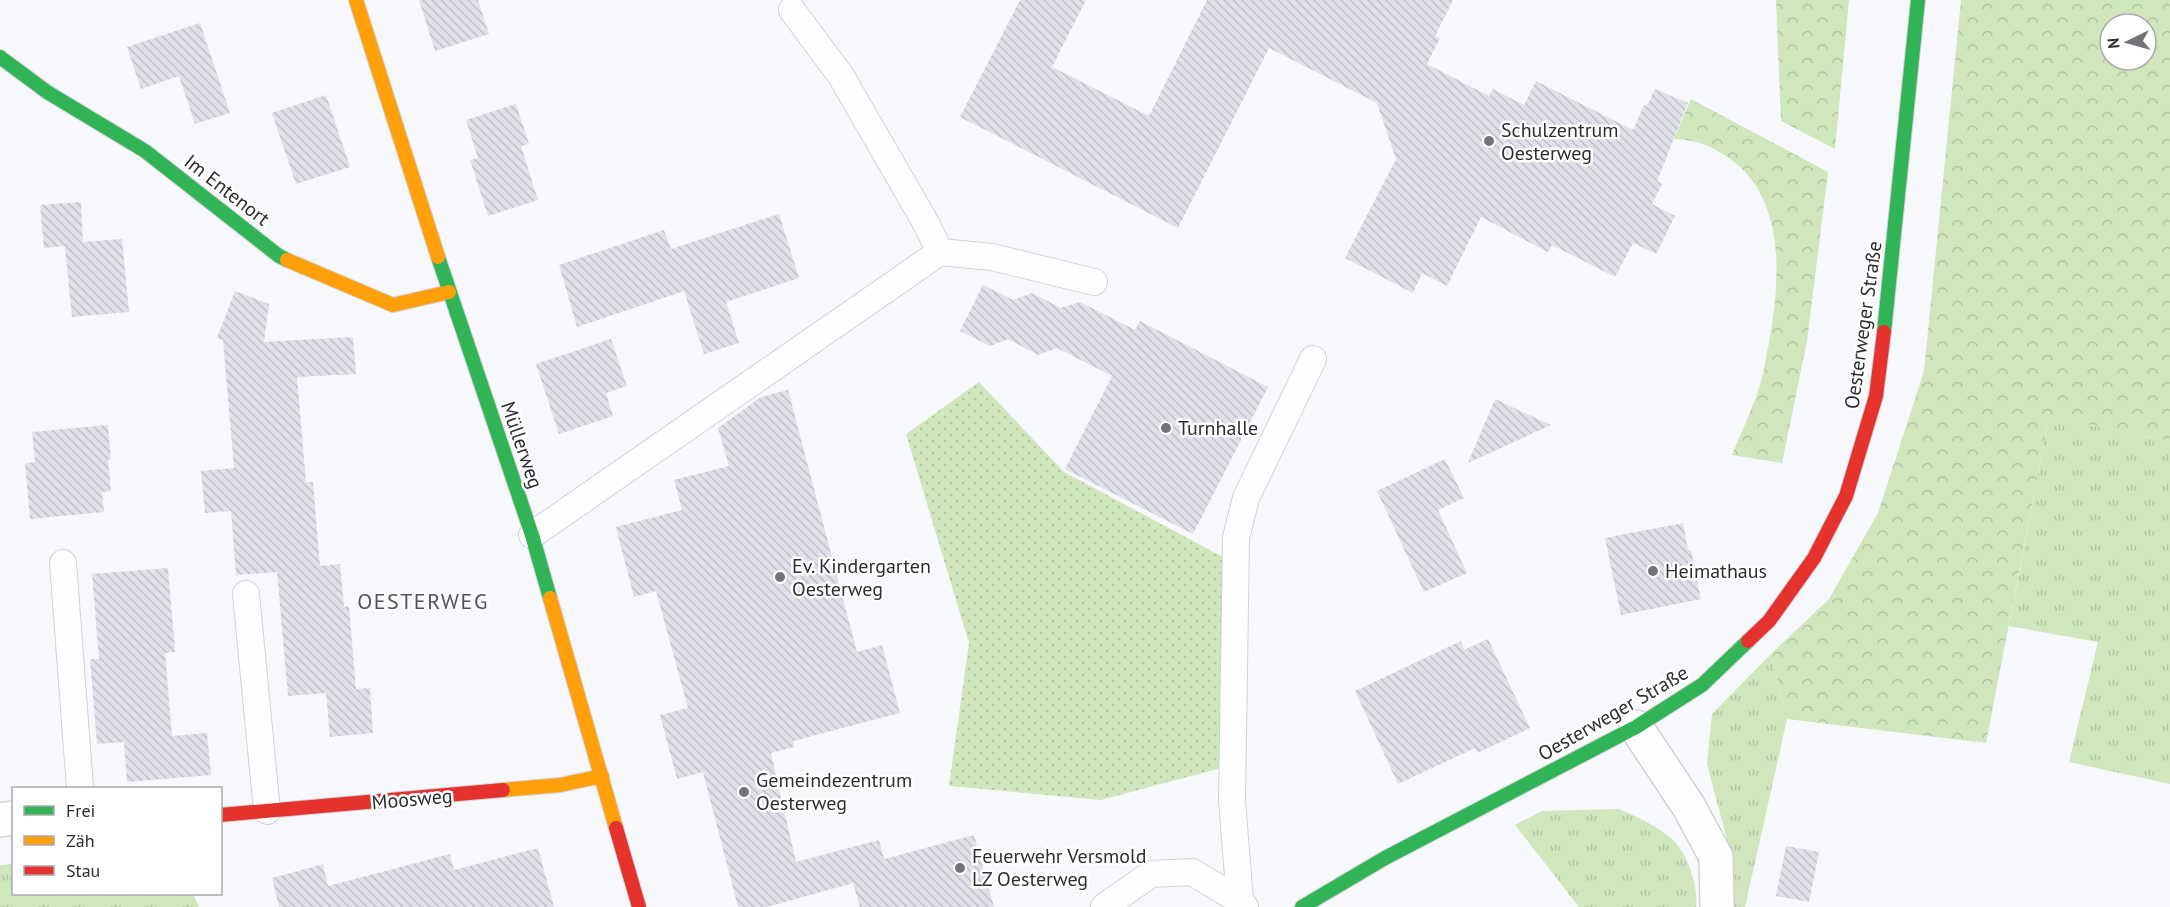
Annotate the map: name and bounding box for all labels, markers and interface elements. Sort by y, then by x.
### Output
north arrow [2098,12,2158,72]
text: N [2103,37,2123,49]
place label: Schulzentrum Oesterweg [1501,117,1619,166]
marker: Schulzentrum Oesterweg [1482,134,1496,148]
street label: Im Entenort [179,148,275,232]
street label: Oesterweger Straße [1838,239,1888,411]
street label: Müllerweg [495,398,549,492]
place label: Turnhalle [1178,415,1258,441]
marker: Turnhalle [1159,421,1173,435]
place label: Ev. Kindergarten Oesterweg [792,553,931,602]
place label: Heimathaus [1665,558,1767,584]
marker: Heimathaus [1646,564,1660,578]
marker: Ev. Kindergarten Oesterweg [773,570,787,584]
district label: OESTERWEG [357,587,489,615]
street label: Oesterweger Straße [1533,659,1693,767]
place label: Gemeindezentrum Oesterweg [756,767,912,816]
street label: Moosweg [371,783,453,815]
marker: Gemeindezentrum Oesterweg [737,785,751,799]
legend [12,787,222,895]
text: Frei [66,799,95,822]
text: Zäh [66,829,95,852]
place label: Feuerwehr Versmold LZ Oesterweg [972,843,1147,892]
text: Stau [66,859,100,882]
marker: Feuerwehr Versmold LZ Oesterweg [953,861,967,875]

